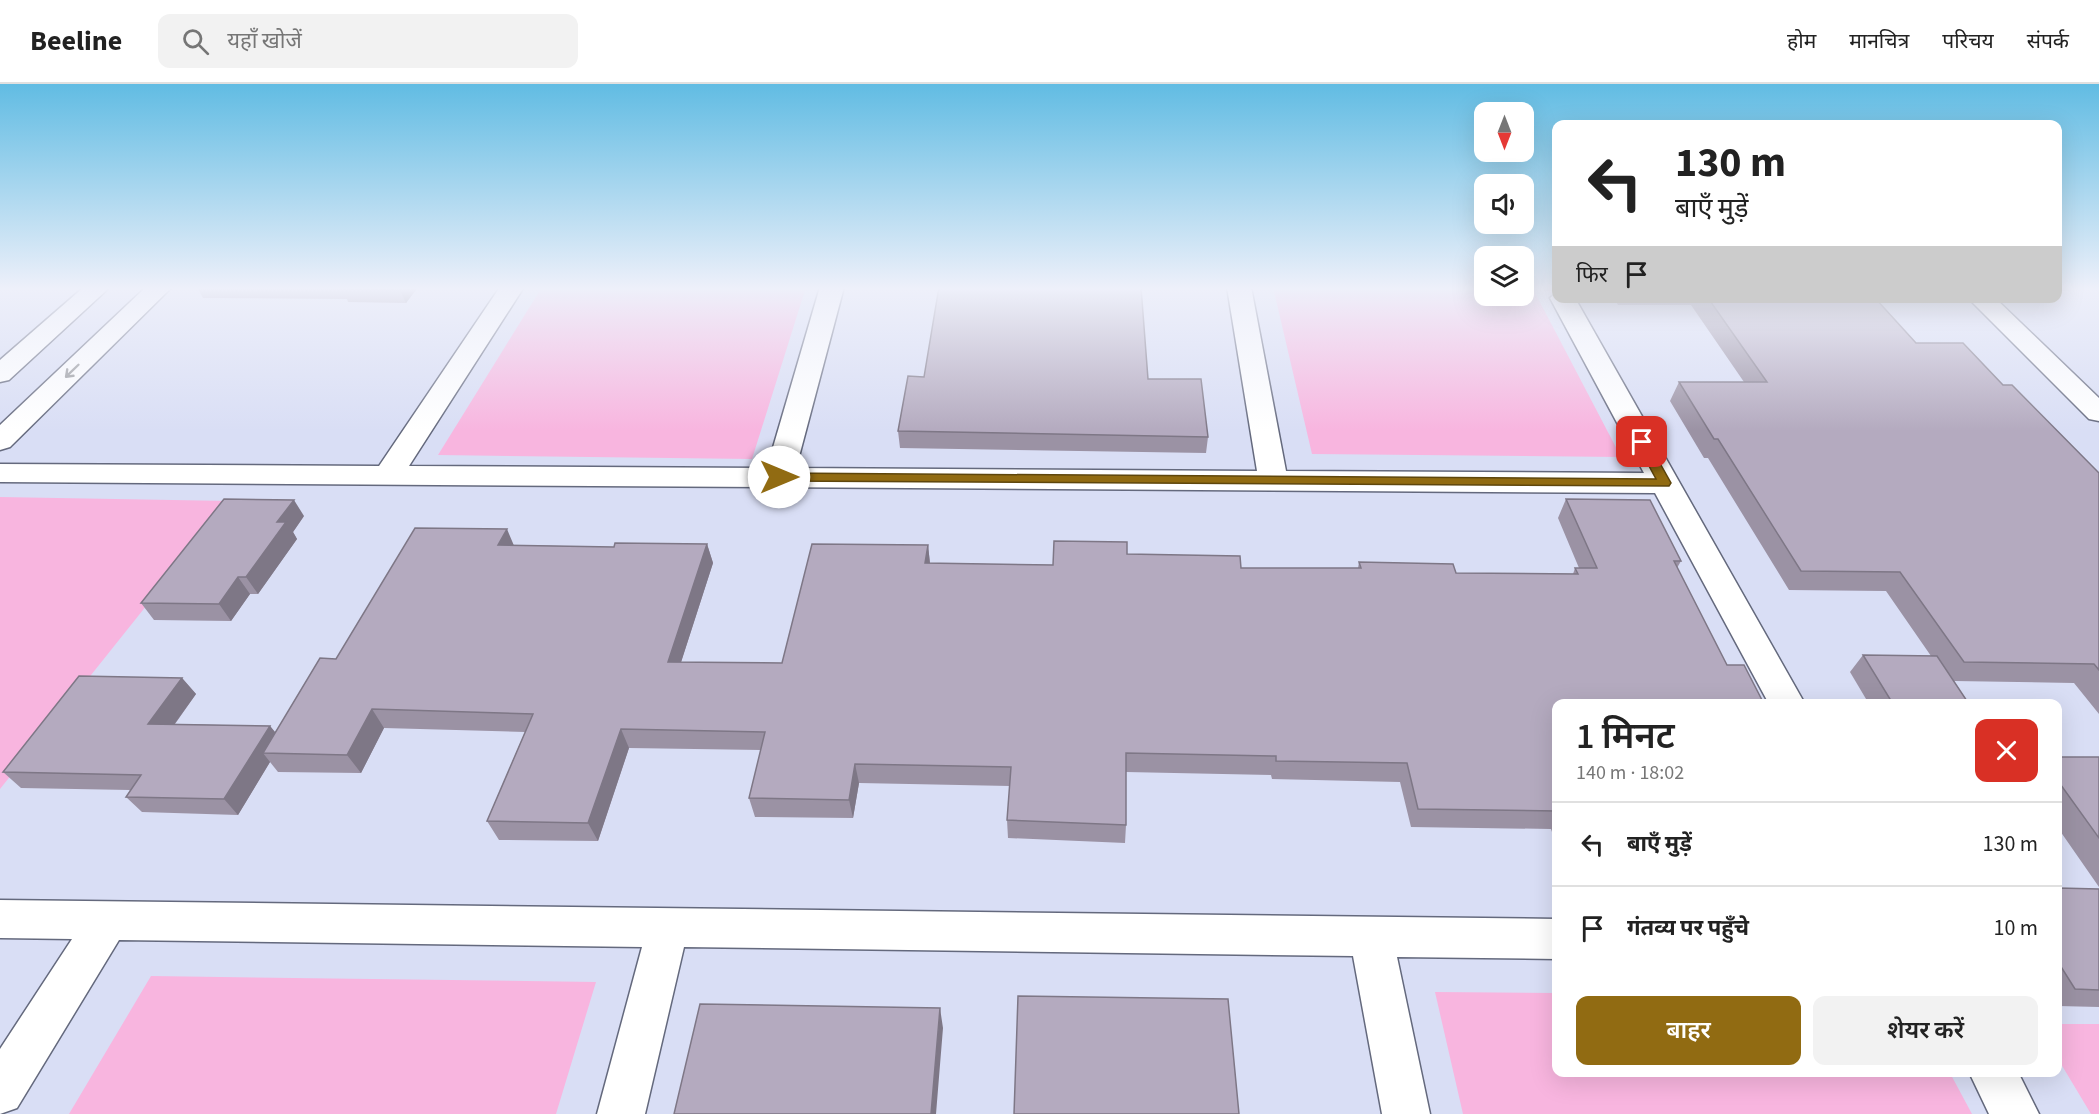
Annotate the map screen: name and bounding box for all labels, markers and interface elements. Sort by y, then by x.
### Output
search box [158,14,578,68]
text: Beeline [30,21,122,61]
icon: search [179,25,212,58]
text: यहाँ खोजें [227,25,302,57]
text: होम [1787,26,1816,56]
text: मानचित्र [1849,26,1909,56]
text: परिचय [1942,26,1994,56]
text: संपर्क [2027,26,2069,56]
north arrow [1474,102,1534,162]
map controls [1474,102,1534,306]
text: 130 m [1675,133,1786,193]
icon: left [1576,144,1654,222]
button: sound [1474,174,1534,234]
text: बाएँ मुड़ें [1675,189,1748,228]
button: layers [1474,246,1534,306]
icon: arrive [1620,258,1653,291]
text: फिर [1576,259,1608,291]
one-way arrow [65,364,80,378]
pin [1616,416,1667,467]
icon: arrive [1625,425,1658,458]
position arrow [747,445,811,509]
text: 1 मिनट [1576,711,1675,762]
button: close [1975,719,2038,782]
text: 140 m · 18:02 [1576,759,1684,787]
icon: left [1576,828,1609,861]
text: बाएँ मुड़ें [1627,828,1692,860]
text: 130 m [1983,828,2038,860]
icon: arrive [1576,912,1609,945]
text: गंतव्य पर पहुँचे [1627,912,1749,944]
text: 10 m [1993,912,2038,944]
button: बाहर [1576,996,1801,1065]
button: शेयर करें [1813,996,2038,1065]

